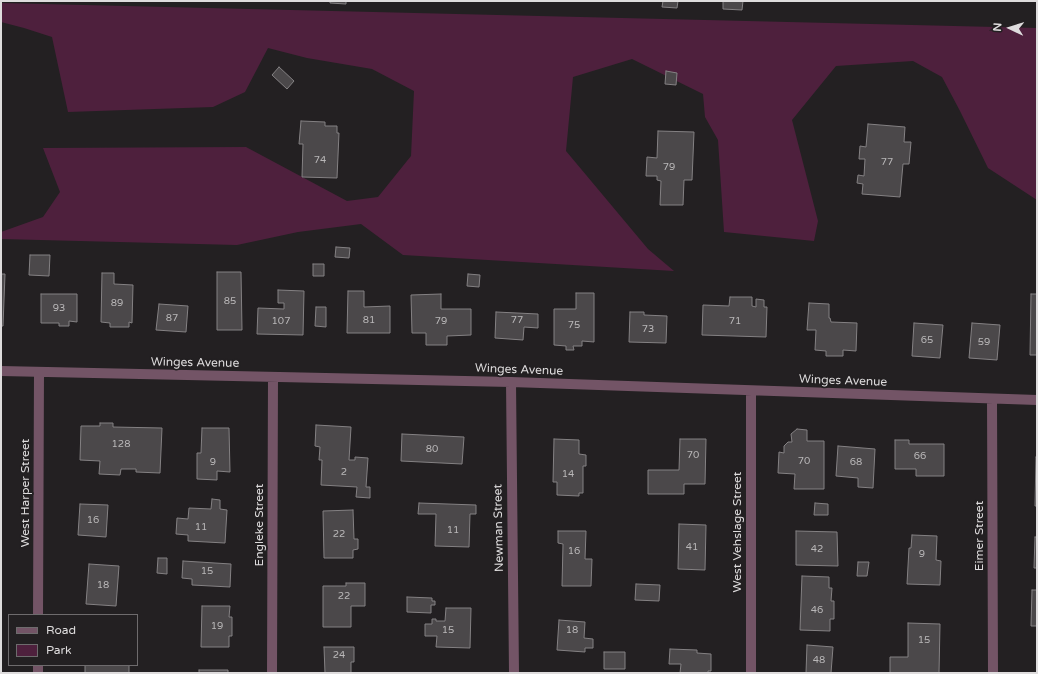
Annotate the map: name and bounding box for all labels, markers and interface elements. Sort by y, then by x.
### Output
north arrow [990,8,1030,48]
text: N [991,22,1004,32]
house number: 74 [314,154,326,166]
house number: 77 [881,156,893,168]
house number: 79 [663,161,675,173]
house number: 85 [224,295,236,307]
house number: 89 [111,297,123,309]
house number: 93 [53,302,65,314]
house number: 87 [166,312,178,324]
house number: 81 [363,314,375,326]
house number: 77 [511,314,523,326]
house number: 107 [272,315,290,327]
house number: 79 [435,315,447,327]
house number: 71 [729,315,741,327]
house number: 75 [568,319,580,331]
house number: 73 [642,323,654,335]
house number: 65 [921,334,933,346]
house number: 59 [978,336,990,348]
street label: Winges Avenue [151,355,239,371]
street label: Winges Avenue [475,361,563,379]
street label: Winges Avenue [799,372,887,390]
house number: 128 [112,438,130,450]
street label: West Harper Street [19,439,33,547]
house number: 80 [426,443,438,455]
house number: 70 [687,449,699,461]
house number: 66 [914,450,926,462]
house number: 70 [798,455,810,467]
house number: 9 [210,456,216,468]
house number: 68 [850,456,862,468]
house number: 2 [341,466,347,478]
house number: 14 [562,468,574,480]
street label: West Vehslage Street [731,472,745,592]
street label: Engleke Street [253,484,267,566]
street label: Newman Street [491,484,507,572]
street label: Eimer Street [973,501,987,571]
house number: 16 [87,514,99,526]
house number: 11 [195,521,207,533]
house number: 11 [447,524,459,536]
house number: 22 [333,528,345,540]
house number: 41 [686,541,698,553]
house number: 42 [811,543,823,555]
house number: 16 [568,545,580,557]
house number: 9 [919,548,925,560]
house number: 15 [201,565,213,577]
house number: 18 [97,579,109,591]
house number: 22 [338,590,350,602]
house number: 46 [811,604,823,616]
legend [8,614,138,666]
house number: 19 [211,620,223,632]
text: Road [46,623,76,637]
house number: 15 [442,624,454,636]
house number: 18 [566,624,578,636]
house number: 15 [918,634,930,646]
text: Park [46,643,72,657]
house number: 24 [333,649,345,661]
house number: 48 [813,654,825,666]

